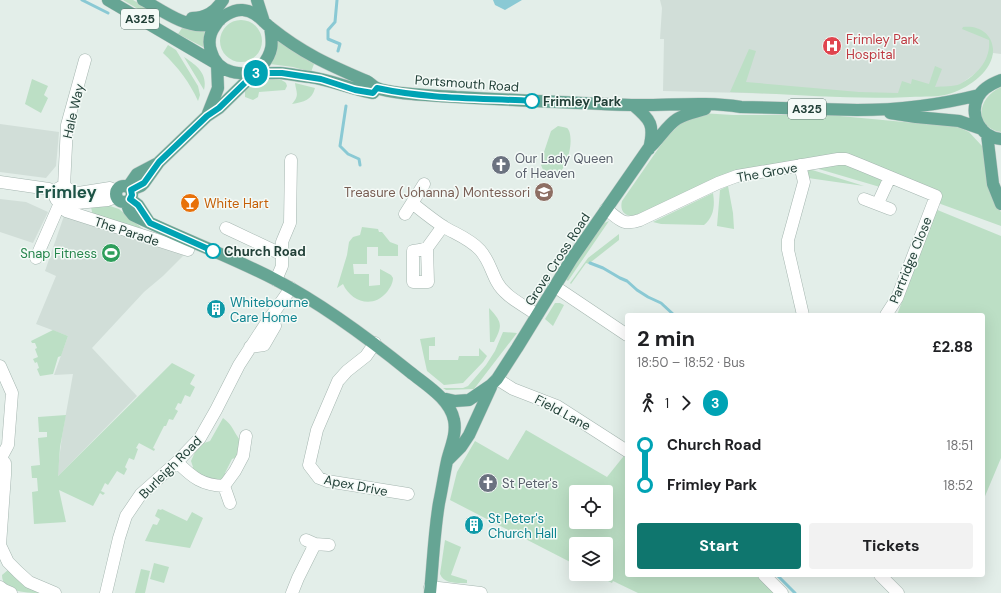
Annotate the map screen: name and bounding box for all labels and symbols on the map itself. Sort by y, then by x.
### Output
road number: A325 [121,9,159,29]
place label: Frimley Park Hospital [846,31,919,63]
hospital icon: Frimley Park Hospital [821,35,843,57]
line badge: 3 [243,60,269,86]
street label: Portsmouth Road [414,71,520,96]
street label: Hale Way [59,82,88,140]
marker: Frimley Park [524,93,540,109]
place label: Frimley Park [543,93,622,110]
road number: A325 [788,99,826,119]
place label: Our Lady Queen of Heaven [515,150,613,182]
church icon: Our Lady Queen of Heaven [490,154,512,176]
street label: The Grove [735,159,799,186]
district label: Frimley [35,181,97,203]
school or university icon: Treasure (Johanna) Montessori [533,181,555,203]
place label: Treasure (Johanna) Montessori [344,184,530,201]
bar icon: White Hart [179,192,201,214]
place label: White Hart [204,195,269,212]
street label: Grove Cross Road [521,210,594,309]
street label: The Parade [92,213,161,250]
street label: Partridge Close [885,214,936,306]
sports icon: Snap Fitness [100,242,122,264]
marker: Church Road [205,243,221,259]
place label: Church Road [224,243,306,260]
place label: Snap Fitness [20,245,97,262]
place label: Whitebourne Care Home [230,294,308,326]
building icon: Whitebourne Care Home [205,298,227,320]
street label: Field Lane [532,391,594,434]
street label: Burleigh Road [135,432,205,502]
street label: Apex Drive [323,471,389,500]
church icon: St Peter's [477,472,499,494]
place label: St Peter's [502,475,558,492]
place label: St Peter's Church Hall [488,510,557,542]
building icon: St Peter's Church Hall [463,514,485,536]

